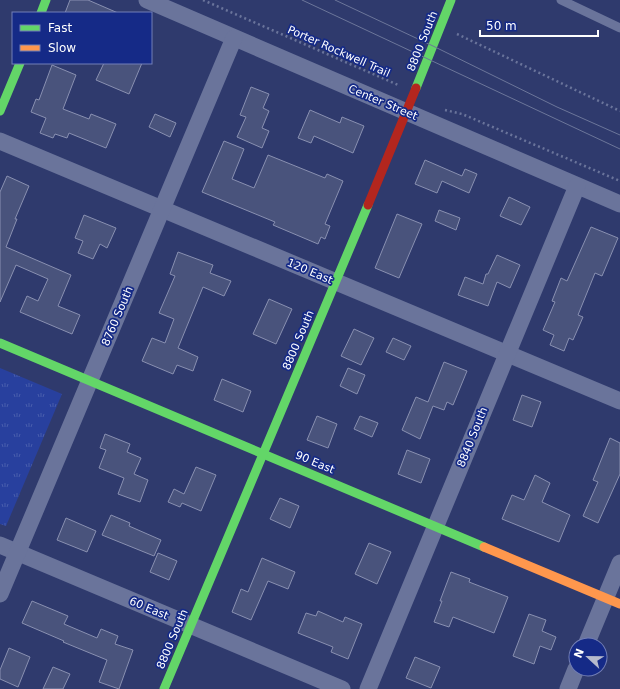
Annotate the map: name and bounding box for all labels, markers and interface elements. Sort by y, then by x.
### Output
street label: 8800 South [405,9,440,73]
legend [12,12,152,64]
scale bar [480,12,598,38]
text: 50 m [486,19,517,33]
text: Fast [48,21,72,35]
street label: Porter Rockwell Trail [286,23,392,80]
text: Slow [48,41,76,55]
street label: Center Street [346,82,420,123]
street label: 120 East [285,256,335,287]
street label: 8760 South [99,284,136,348]
street label: 8800 South [280,308,317,372]
street label: 8840 South [455,405,490,469]
street label: 90 East [293,448,337,477]
street label: 60 East [127,594,171,623]
street label: 8800 South [154,607,191,671]
north arrow [568,637,608,677]
text: N [571,647,587,660]

